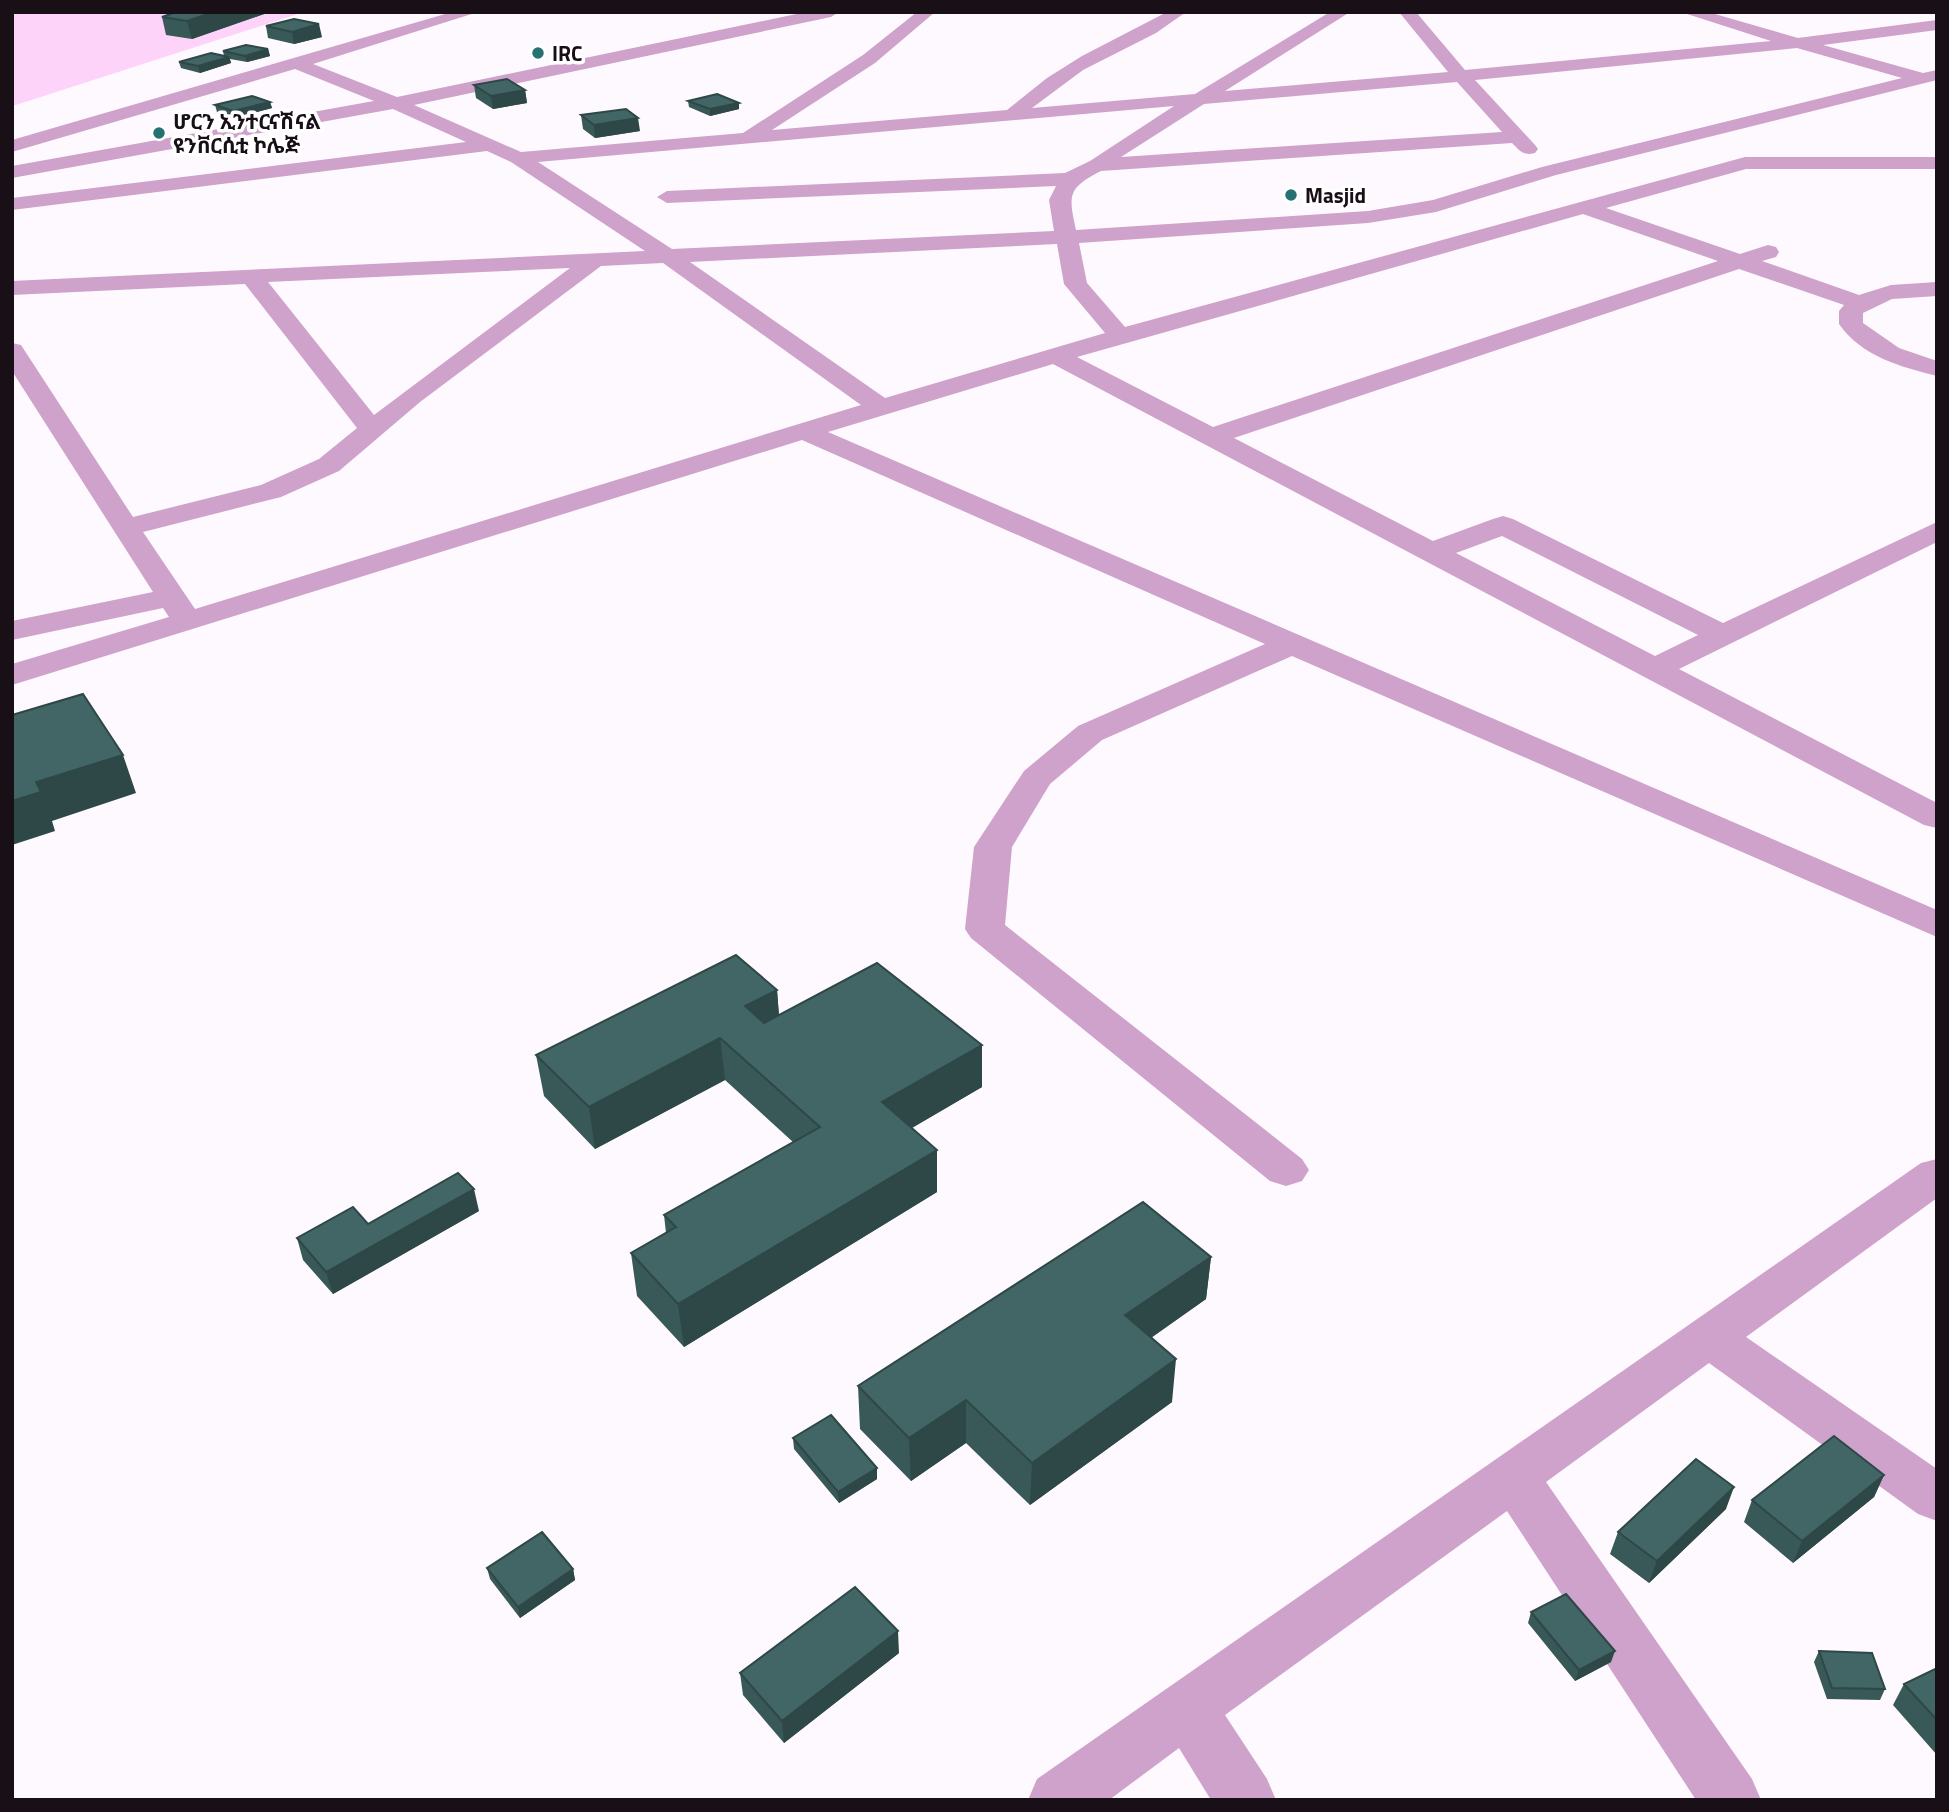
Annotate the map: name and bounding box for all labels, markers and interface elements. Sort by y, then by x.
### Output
place label: IRC [552,37,582,69]
marker: IRC [530,45,546,61]
place label: ሆርን ኢንተርናሽናል ዩንቨርሲቲ ኮሌጅ [173,105,321,161]
marker: ሆርን ኢንተርናሽናል ዩንቨርሲቲ ኮሌጅ [151,125,167,141]
place label: Masjid [1305,179,1366,211]
marker: Masjid [1283,187,1299,203]

